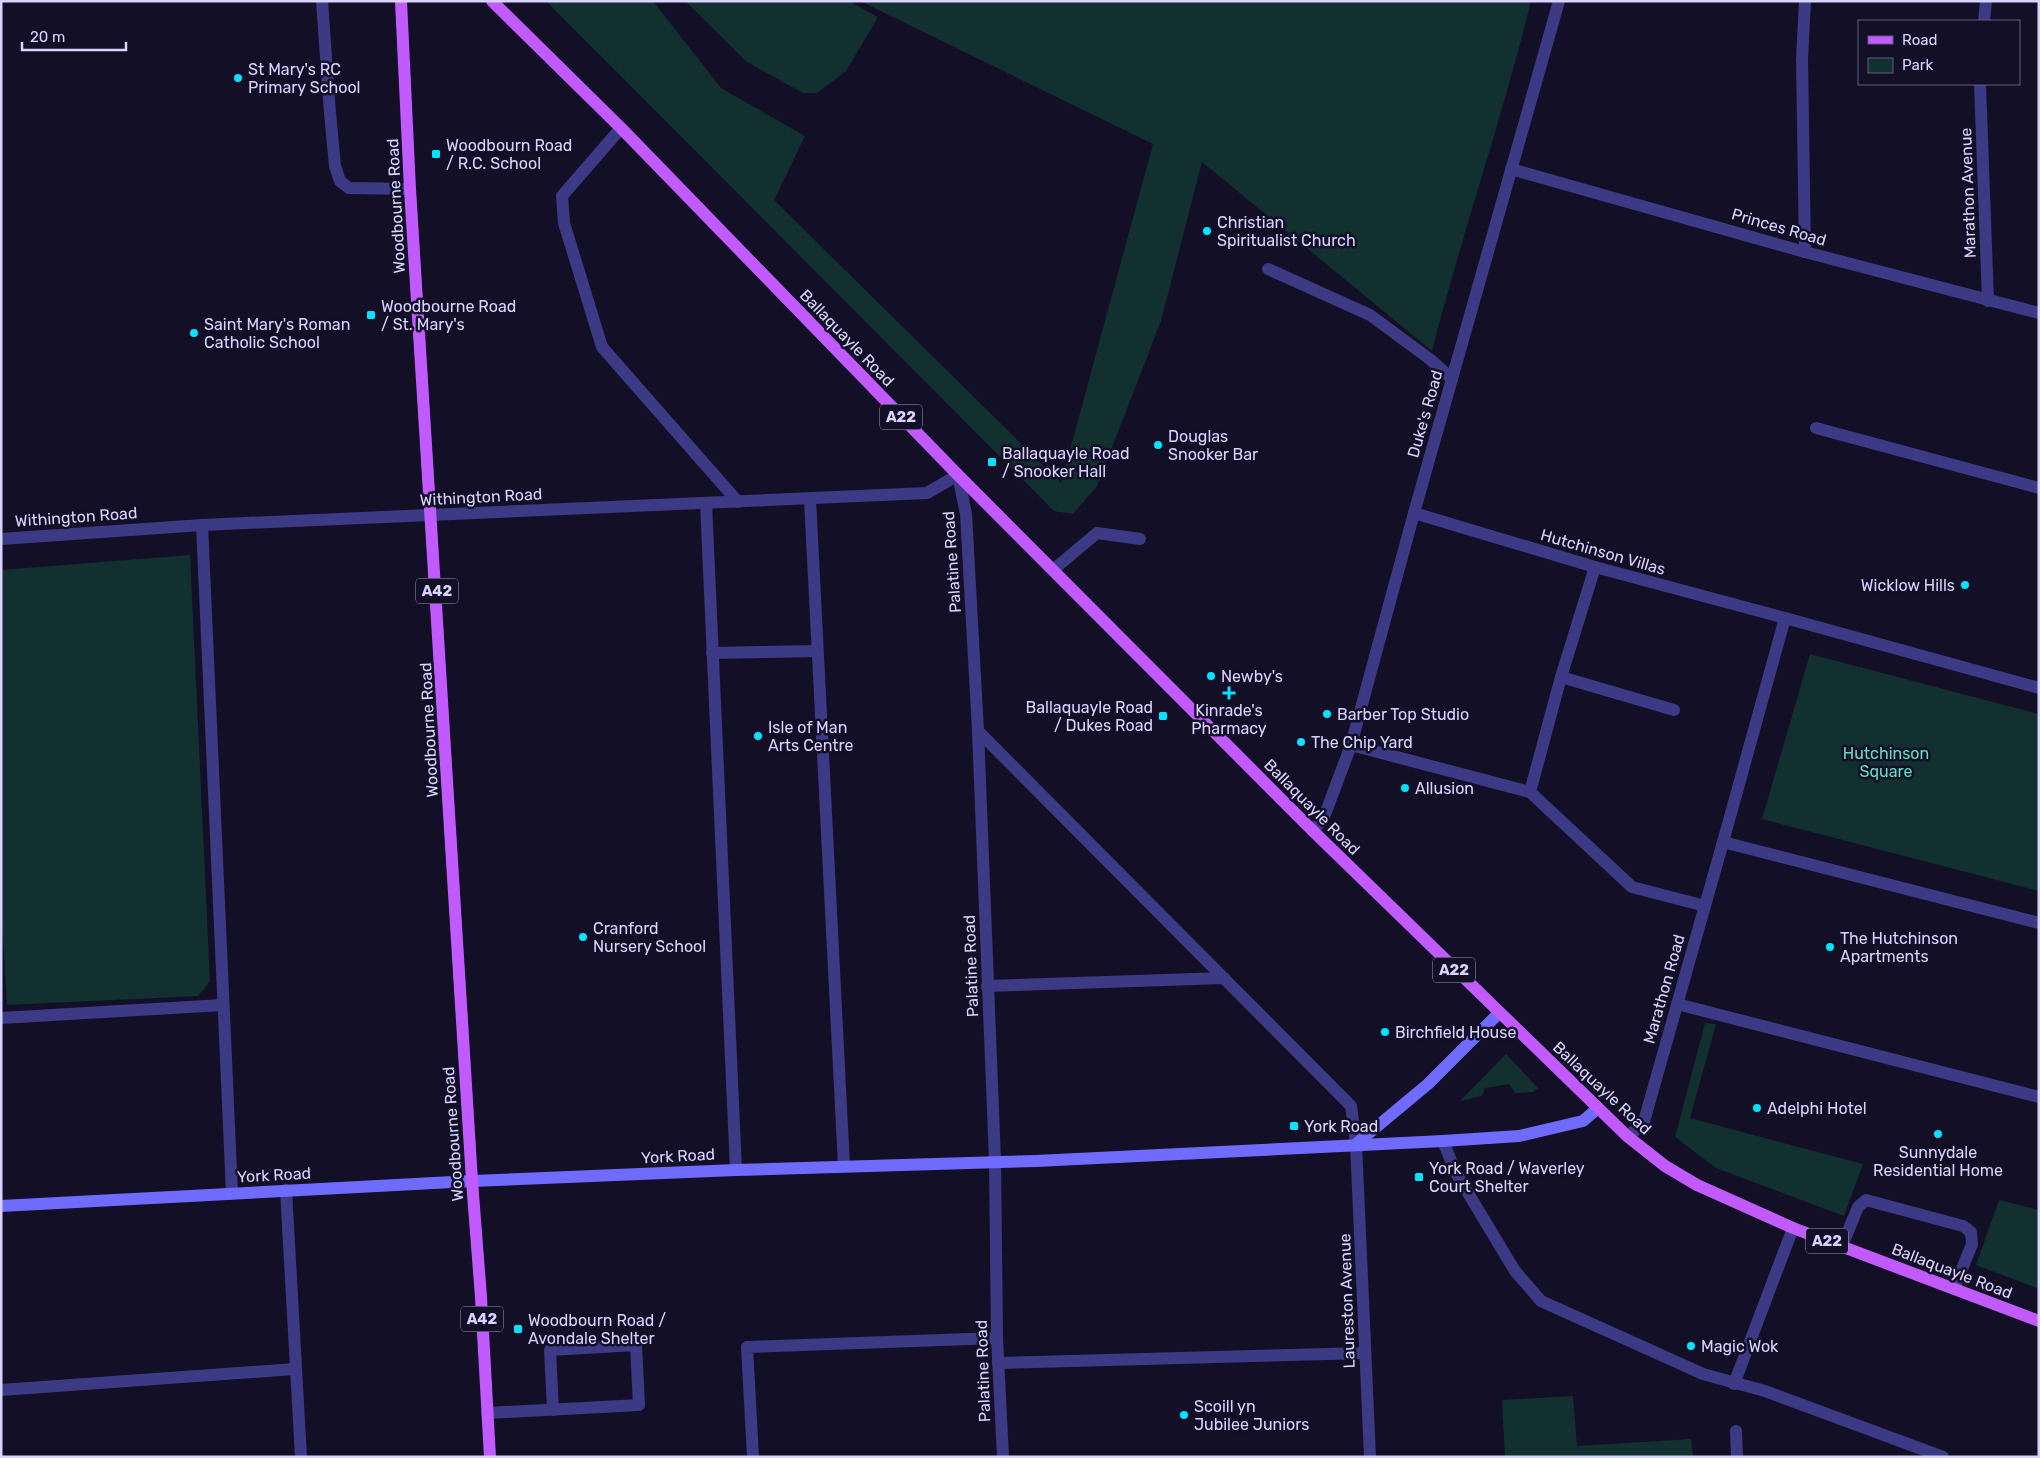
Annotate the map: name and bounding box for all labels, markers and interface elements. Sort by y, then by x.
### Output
scale bar [22,20,126,52]
legend [1858,20,2020,85]
text: 20 m [30,28,65,46]
text: Road [1902,31,1938,49]
text: Park [1902,56,1933,74]
place label: St Mary's RC Primary School [248,60,360,97]
marker: St Mary's RC Primary School [232,72,244,84]
street label: Marathon Avenue [1956,127,1980,259]
place label: Woodbourn Road / R.C. School [446,136,572,173]
street label: Woodbourne Road [383,138,409,274]
marker: Woodbourn Road / R.C. School [430,148,442,160]
street label: Princes Road [1729,204,1829,250]
place label: Christian Spiritualist Church [1217,213,1356,250]
marker: Christian Spiritualist Church [1201,225,1213,237]
street label: Ballaquayle Road [796,286,898,390]
place label: Woodbourne Road / St. Mary's [381,297,516,334]
marker: Woodbourne Road / St. Mary's [365,309,377,321]
place label: Saint Mary's Roman Catholic School [204,315,350,352]
marker: Saint Mary's Roman Catholic School [188,327,200,339]
street label: Duke's Road [1403,368,1447,460]
road number: A22 [880,404,922,430]
place label: Douglas Snooker Bar [1168,427,1258,464]
marker: Douglas Snooker Bar [1152,439,1164,451]
place label: Ballaquayle Road / Snooker Hall [1002,444,1129,481]
marker: Ballaquayle Road / Snooker Hall [986,456,998,468]
street label: Withington Road [419,484,543,510]
street label: Withington Road [14,503,138,531]
street label: Palatine Road [939,510,965,614]
street label: Hutchinson Villas [1538,525,1668,579]
place label: Wicklow Hills [1861,576,1955,595]
road number: A42 [416,578,458,604]
marker: Wicklow Hills [1959,579,1971,591]
street label: Woodbourne Road [416,662,442,798]
place label: Newby's [1221,667,1283,686]
marker: Newby's [1205,670,1217,682]
marker: Kinrade's Pharmacy [1223,687,1235,699]
place label: Ballaquayle Road / Dukes Road [1026,698,1153,735]
place label: Kinrade's Pharmacy [1191,701,1267,738]
place label: Barber Top Studio [1337,705,1469,724]
marker: Barber Top Studio [1321,708,1333,720]
marker: Ballaquayle Road / Dukes Road [1157,710,1169,722]
place label: Isle of Man Arts Centre [768,718,854,755]
marker: Isle of Man Arts Centre [752,730,764,742]
place label: The Chip Yard [1311,733,1413,752]
marker: The Chip Yard [1295,736,1307,748]
park label: Hutchinson Square [1843,744,1929,781]
street label: Ballaquayle Road [1260,755,1364,859]
place label: Allusion [1415,779,1474,798]
marker: Allusion [1399,782,1411,794]
street label: Palatine Road [960,915,982,1017]
place label: Cranford Nursery School [593,919,706,956]
place label: The Hutchinson Apartments [1840,929,1958,966]
marker: Cranford Nursery School [577,931,589,943]
street label: Marathon Road [1639,932,1689,1046]
marker: The Hutchinson Apartments [1824,941,1836,953]
road number: A22 [1433,958,1475,982]
place label: Birchfield House [1395,1023,1516,1042]
marker: Birchfield House [1379,1026,1391,1038]
street label: Ballaquayle Road [1549,1038,1655,1138]
street label: Woodbourne Road [439,1066,467,1202]
place label: Adelphi Hotel [1767,1099,1867,1118]
marker: Adelphi Hotel [1751,1102,1763,1114]
place label: York Road [1304,1117,1378,1136]
marker: York Road [1288,1120,1300,1132]
marker: Sunnydale Residential Home [1932,1128,1944,1140]
place label: Sunnydale Residential Home [1873,1143,2003,1180]
street label: York Road [640,1145,716,1167]
place label: York Road / Waverley Court Shelter [1429,1159,1585,1196]
street label: York Road [236,1164,312,1186]
marker: York Road / Waverley Court Shelter [1413,1171,1425,1183]
road number: A22 [1806,1228,1848,1254]
street label: Laureston Avenue [1335,1233,1359,1369]
street label: Ballaquayle Road [1889,1239,2015,1303]
road number: A42 [461,1306,503,1332]
place label: Woodbourn Road / Avondale Shelter [528,1311,666,1348]
street label: Palatine Road [972,1320,994,1422]
marker: Woodbourn Road / Avondale Shelter [512,1323,524,1335]
place label: Magic Wok [1701,1337,1779,1356]
marker: Magic Wok [1685,1340,1697,1352]
place label: Scoill yn Jubilee Juniors [1194,1397,1310,1434]
marker: Scoill yn Jubilee Juniors [1178,1409,1190,1421]

